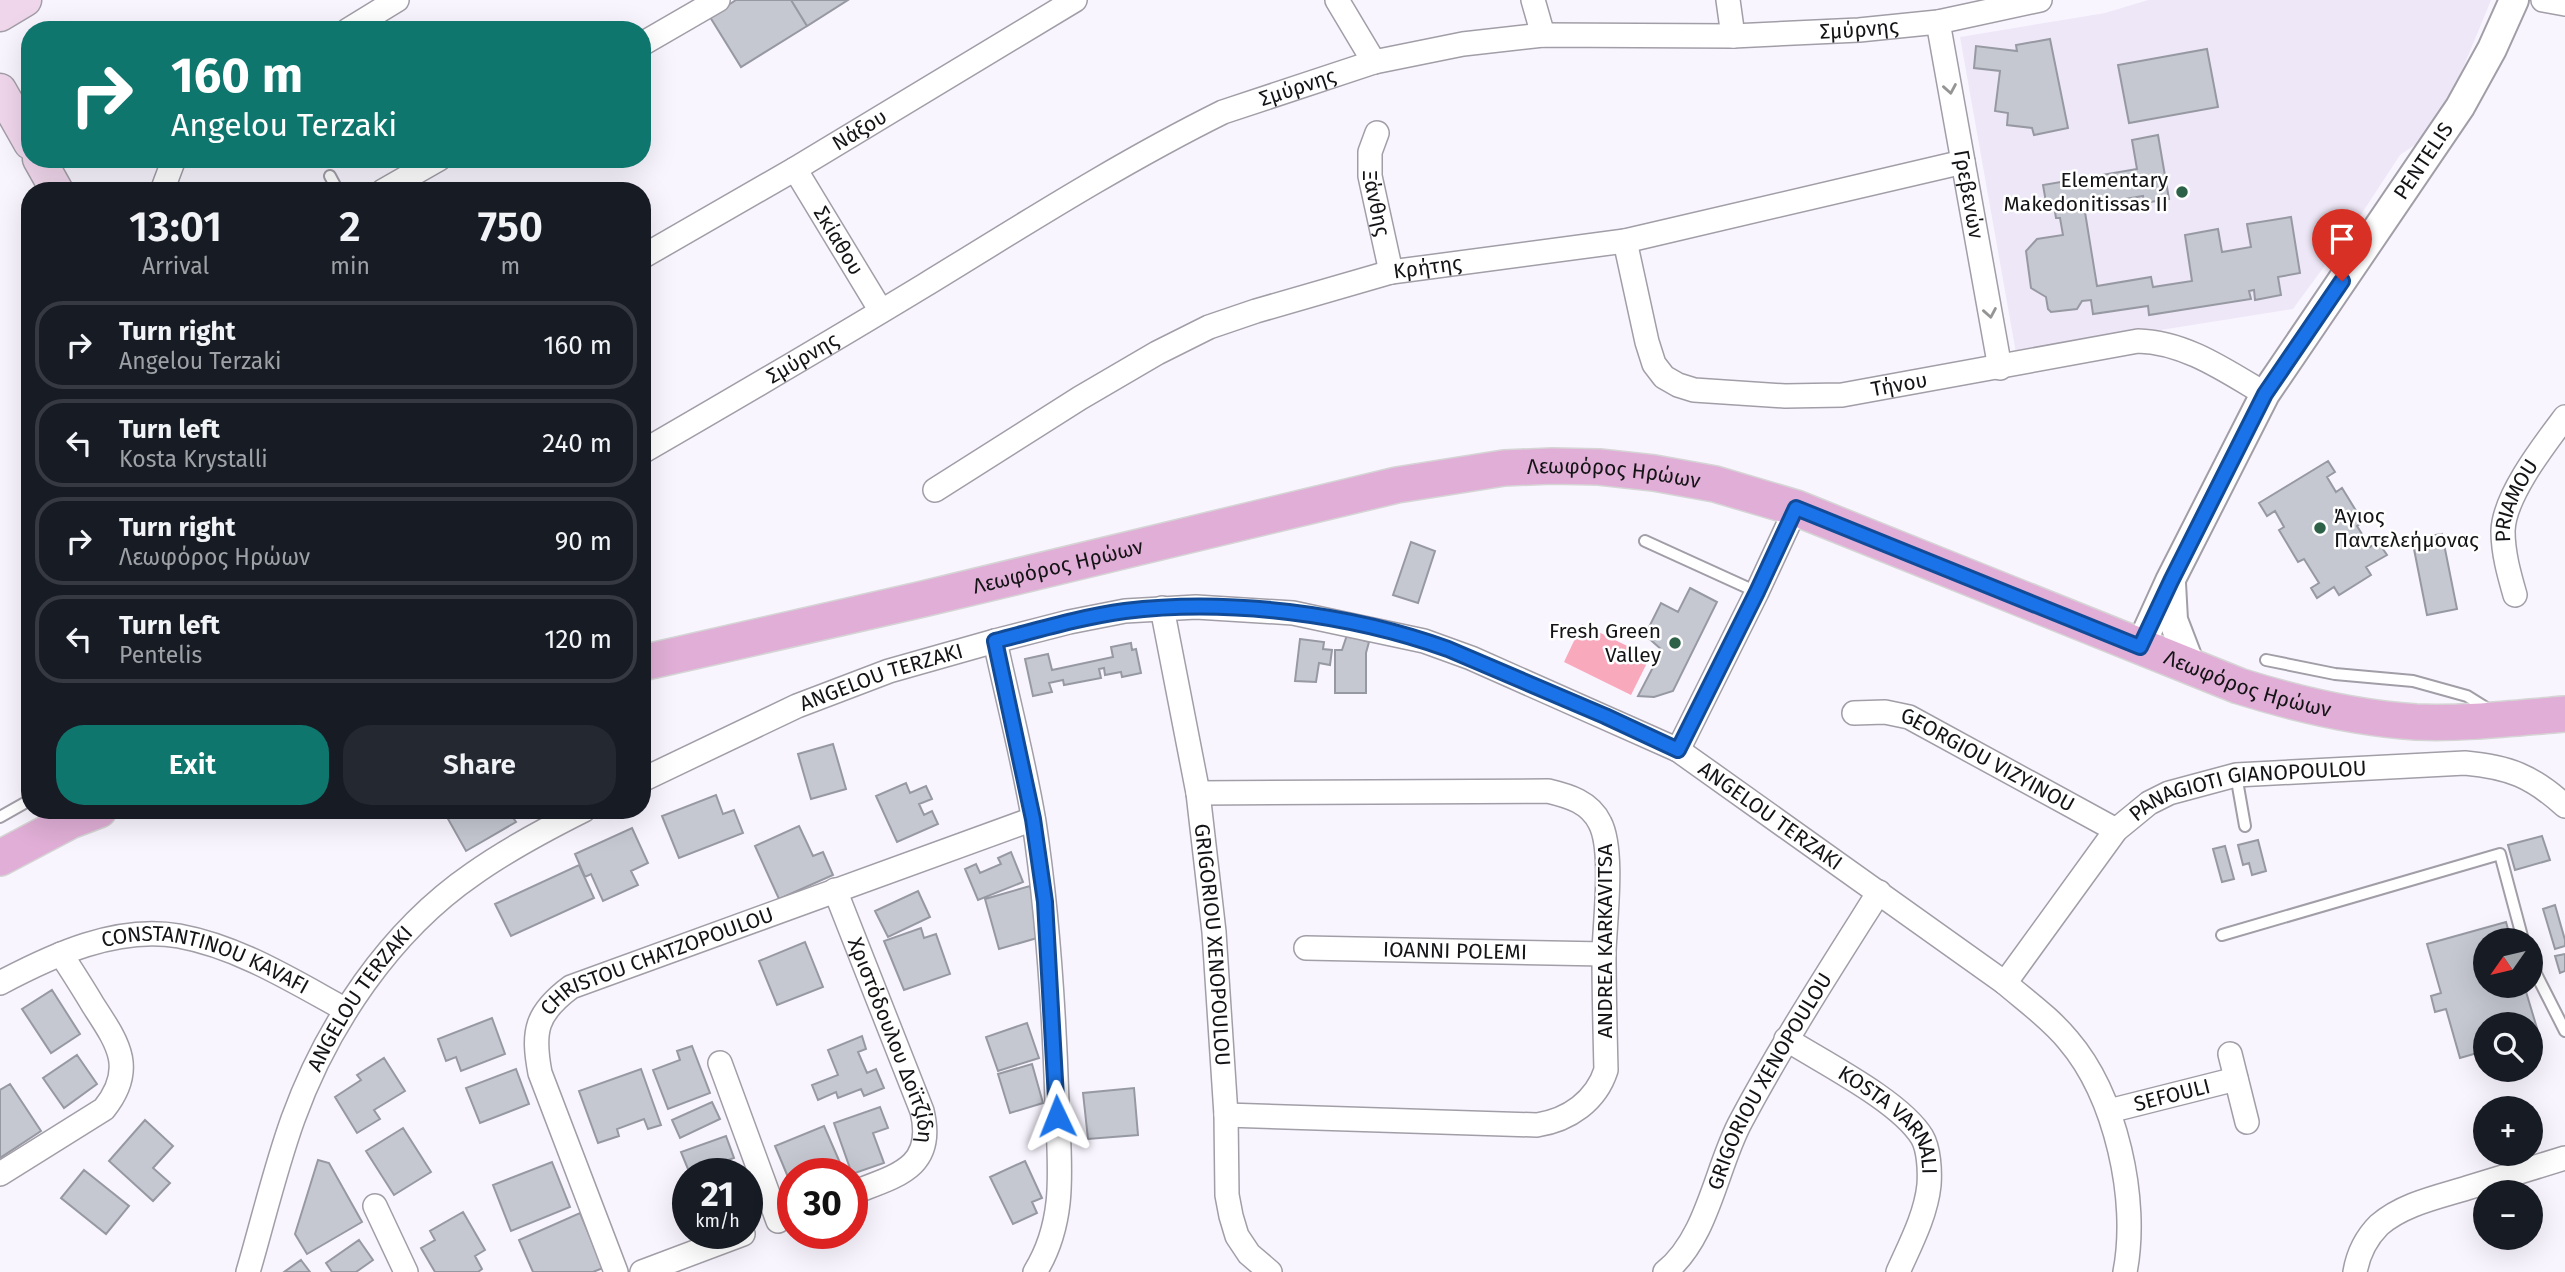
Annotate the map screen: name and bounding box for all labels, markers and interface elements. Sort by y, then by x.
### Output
street label: Σμύρνης [1819,13,1900,45]
text: 160 m [171,46,303,105]
icon: right [56,49,147,140]
street label: Σμύρνης [1256,62,1339,112]
one-way arrow [1942,83,1957,95]
street label: Νάξου [828,104,892,156]
text: Angelou Terzaki [171,106,397,144]
street label: PENTELIS [2388,117,2459,205]
street label: Γρεβενών [1948,148,1990,241]
place label: Elementary Makedonitissas II [2004,167,2169,217]
street label: Ξάνθης [1357,170,1396,239]
marker: Elementary Makedonitissas II [2174,184,2190,200]
text: 13:01 [129,202,222,252]
text: 2 [339,202,361,252]
text: 750 [478,202,543,252]
street label: Σκίαθου [808,202,869,280]
pin [2312,209,2372,281]
icon: arrive [2323,220,2361,258]
street label: Κρήτης [1392,250,1463,285]
text: Arrival [142,252,209,280]
text: min [330,252,370,280]
text: m [501,252,520,280]
one-way arrow [1982,307,1997,319]
text: Turn right [119,316,236,347]
icon: right [60,326,98,364]
street label: Σμύρνης [762,327,843,389]
text: 160 m [543,330,612,361]
text: Angelou Terzaki [119,347,282,375]
street label: Τήνου [1869,367,1929,402]
text: Turn left [119,414,220,445]
icon: left [60,424,98,462]
text: 240 m [542,428,612,459]
text: Kosta Krystalli [119,445,268,473]
street label: Λεωφόρος Ηρώων [1526,453,1702,494]
street label: PRIAMOU [2490,454,2544,543]
place label: Άγιος Παντελεήμονας [2334,503,2479,553]
text: Turn right [119,512,236,543]
marker: Άγιος Παντελεήμονας [2312,520,2328,536]
icon: right [60,522,98,560]
text: 90 m [555,526,612,557]
street label: Λεωφόρος Ηρώων [970,533,1146,600]
text: Λεωφόρος Ηρώων [119,543,310,571]
text: Turn left [119,610,220,641]
place label: Fresh Green Valley [1549,618,1662,668]
icon: left [60,620,98,658]
text: 120 m [544,624,612,655]
marker: Fresh Green Valley [1667,635,1683,651]
street label: ANGELOU TERZAKI [796,638,966,717]
text: Pentelis [119,641,202,669]
street label: Λεωφόρος Ηρώων [2160,644,2333,723]
street label: GEORGIOU VIZYINOU [1899,703,2079,818]
button: Exit [56,725,329,805]
button: Share [343,725,616,805]
street label: PANAGIOTI GIANOPOULOU [2124,755,2367,827]
street label: ANGELOU TERZAKI [1693,756,1847,876]
street label: GRIGORIOU XENOPOULOU [1189,822,1236,1067]
street label: ANDREA KARKAVITSA [1592,844,1618,1038]
street label: CHRISTOU CHATZOPOULOU [535,901,777,1020]
street label: ANGELOU TERZAKI [302,920,418,1076]
street label: CONSTANTINOU KAVAFI [99,921,313,1000]
north arrow [2473,928,2543,998]
map controls [2473,928,2543,1250]
street label: Χριστόδουλου Δοϊτζίδη [842,934,938,1144]
street label: IOANNI POLEMI [1383,937,1527,965]
street label: GRIGORIOU XENOPOULOU [1702,968,1838,1193]
button: search [2473,1012,2543,1082]
street label: KOSTA VARNALI [1833,1060,1942,1175]
street label: SEFOULI [2131,1073,2213,1117]
position arrow [1020,1079,1094,1153]
button: + [2473,1096,2543,1166]
speed limit sign: 30 [777,1158,868,1249]
text: 21 [701,1173,734,1215]
button: − [2473,1180,2543,1250]
text: km/h [695,1210,740,1232]

